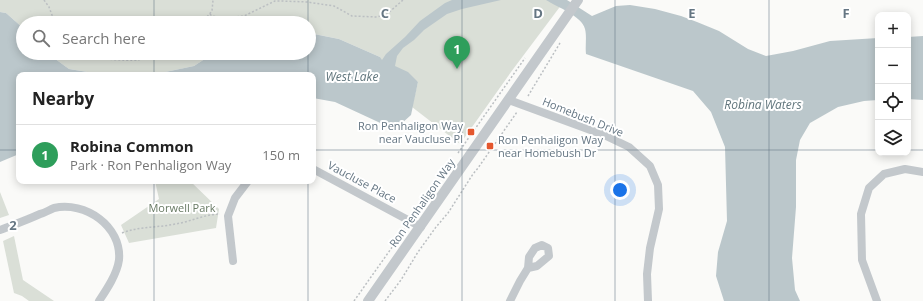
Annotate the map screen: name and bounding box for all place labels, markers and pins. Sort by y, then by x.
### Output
pin: 1 [444,36,470,69]
place label: Ron Penhaligon Way near Vaucluse Pl [358,118,463,146]
marker: Ron Penhaligon Way near Vaucluse Pl [466,127,476,137]
place label: Ron Penhaligon Way near Homebush Dr [498,132,603,160]
marker: Ron Penhaligon Way near Homebush Dr [485,141,495,151]

